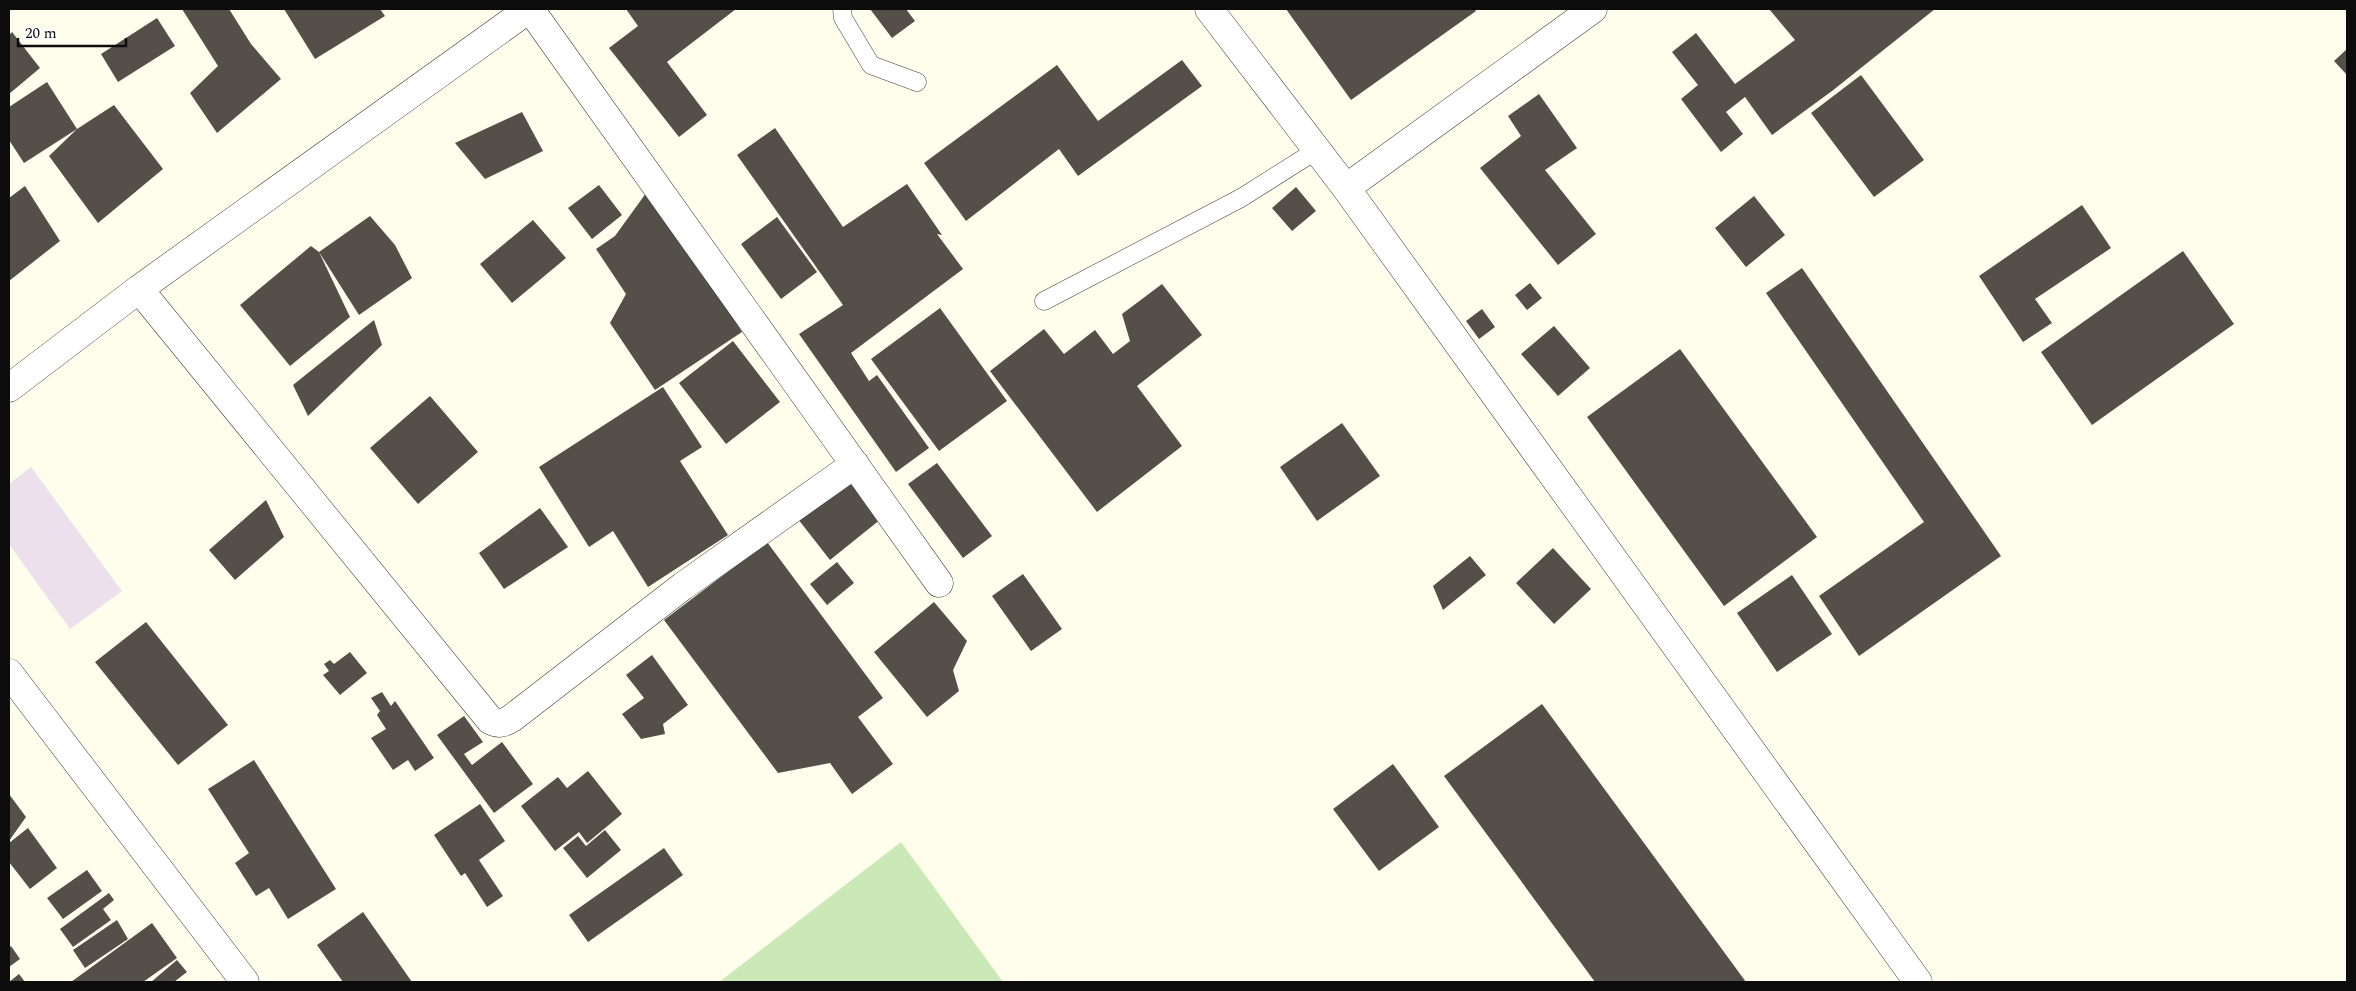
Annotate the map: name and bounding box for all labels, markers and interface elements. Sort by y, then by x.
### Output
scale bar [18,15,125,47]
text: 20 m [25,22,57,45]

